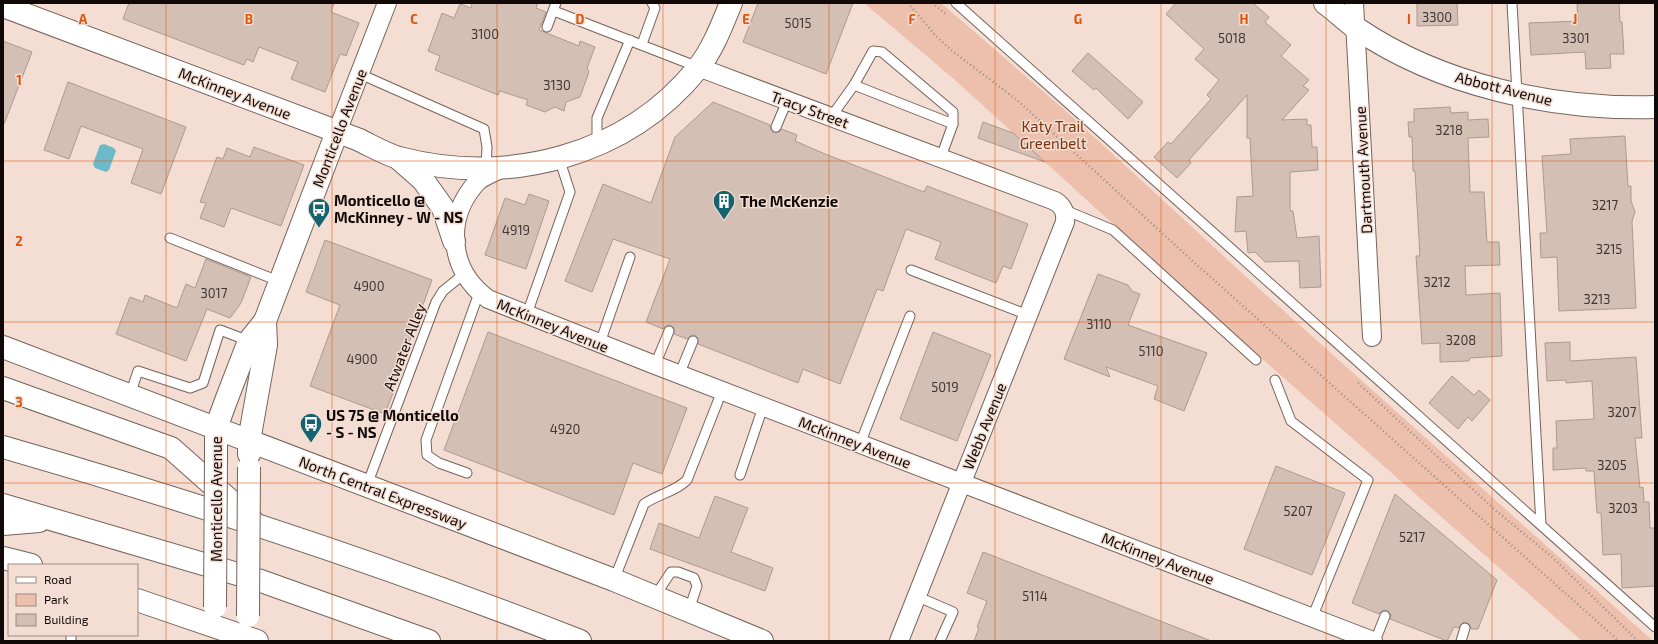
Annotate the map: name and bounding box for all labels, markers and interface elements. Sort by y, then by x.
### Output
house number: 3300 [1422,9,1452,25]
text: A [79,11,88,27]
text: B [245,11,253,27]
text: C [410,11,418,27]
text: D [576,11,585,27]
text: E [742,11,750,27]
text: F [908,11,916,27]
text: G [1074,11,1082,27]
text: H [1240,11,1249,27]
text: I [1407,11,1411,27]
text: J [1573,11,1577,27]
house number: 5015 [785,15,812,31]
house number: 3100 [471,26,499,42]
house number: 5018 [1218,30,1246,46]
house number: 3301 [1562,30,1590,46]
street label: McKinney Avenue [176,63,294,123]
street label: Monticello Avenue [308,66,370,190]
street label: Abbott Avenue [1453,67,1555,109]
text: 1 [16,72,22,88]
house number: 3130 [543,77,571,93]
street label: Tracy Street [769,87,852,131]
street label: Dartmouth Avenue [1351,106,1375,234]
park label: Katy Trail Greenbelt [1020,117,1087,152]
house number: 3218 [1435,122,1463,138]
building icon: The McKenzie [711,188,737,221]
place label: Monticello @ McKinney - W - NS [334,191,463,227]
place label: The McKenzie [740,192,838,210]
bus stop icon: Monticello @ McKinney - W - NS [306,196,332,229]
house number: 3217 [1592,197,1619,213]
house number: 4919 [502,222,530,238]
text: 2 [15,233,23,249]
house number: 3215 [1596,241,1622,257]
house number: 3212 [1423,274,1451,290]
house number: 4900 [353,278,385,294]
house number: 3017 [201,285,228,301]
house number: 3213 [1584,291,1610,307]
street label: McKinney Avenue [494,294,612,356]
street label: Atwater Alley [379,301,429,393]
house number: 3110 [1086,316,1112,332]
house number: 3208 [1446,332,1476,348]
house number: 5110 [1138,343,1164,359]
house number: 4900 [346,351,378,367]
house number: 5019 [931,379,959,395]
street label: Webb Avenue [958,380,1010,472]
text: 3 [15,394,23,410]
house number: 3207 [1607,404,1637,420]
place label: US 75 @ Monticello - S - NS [326,406,459,441]
bus stop icon: US 75 @ Monticello - S - NS [298,411,324,444]
street label: McKinney Avenue [796,412,914,472]
house number: 4920 [550,421,580,437]
street label: Monticello Avenue [207,436,225,562]
street label: North Central Expressway [297,452,469,532]
house number: 3205 [1597,457,1627,473]
house number: 3203 [1608,500,1638,516]
house number: 5207 [1284,503,1313,519]
street label: McKinney Avenue [1099,528,1217,588]
house number: 5217 [1399,529,1425,545]
legend [8,564,138,636]
text: Road [44,572,72,586]
house number: 5114 [1022,588,1048,604]
text: Park [44,592,69,606]
text: Building [44,612,89,626]

